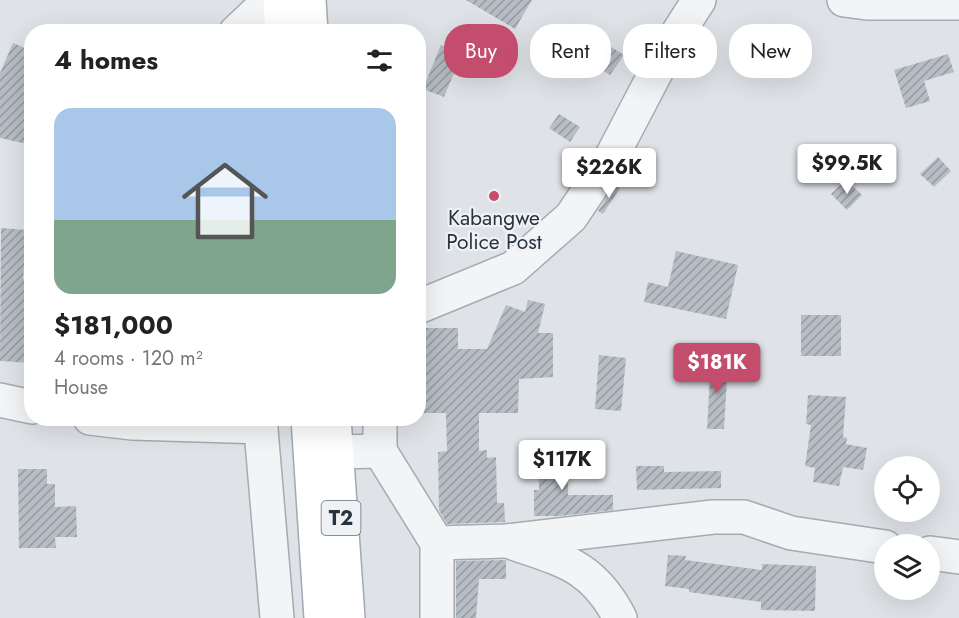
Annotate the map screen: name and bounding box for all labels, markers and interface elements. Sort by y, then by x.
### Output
chip: Buy [444,24,518,78]
chip: Rent [530,24,611,78]
chip: Filters [623,24,717,78]
chip: New [729,24,812,78]
text: 4 homes [54,41,158,79]
icon: filters [363,44,396,77]
pin: $99.5K [798,144,896,195]
icon: home [171,147,279,255]
pin: $226K [567,148,651,199]
text: $99.5K [811,149,883,178]
text: $226K [576,153,642,182]
marker: Kabangwe Police Post [487,189,501,203]
place label: Kabangwe Police Post [446,203,542,257]
text: $181,000 [54,306,173,344]
pin: $181K [675,343,759,394]
text: 4 rooms · 120 m² [54,344,203,373]
text: $181K [687,348,747,377]
text: House [54,373,108,402]
pin: $117K [520,440,604,491]
text: $117K [533,445,591,474]
map controls [874,456,940,600]
button: locate [874,456,940,522]
road number: T2 [322,501,360,535]
button: layers [874,534,940,600]

